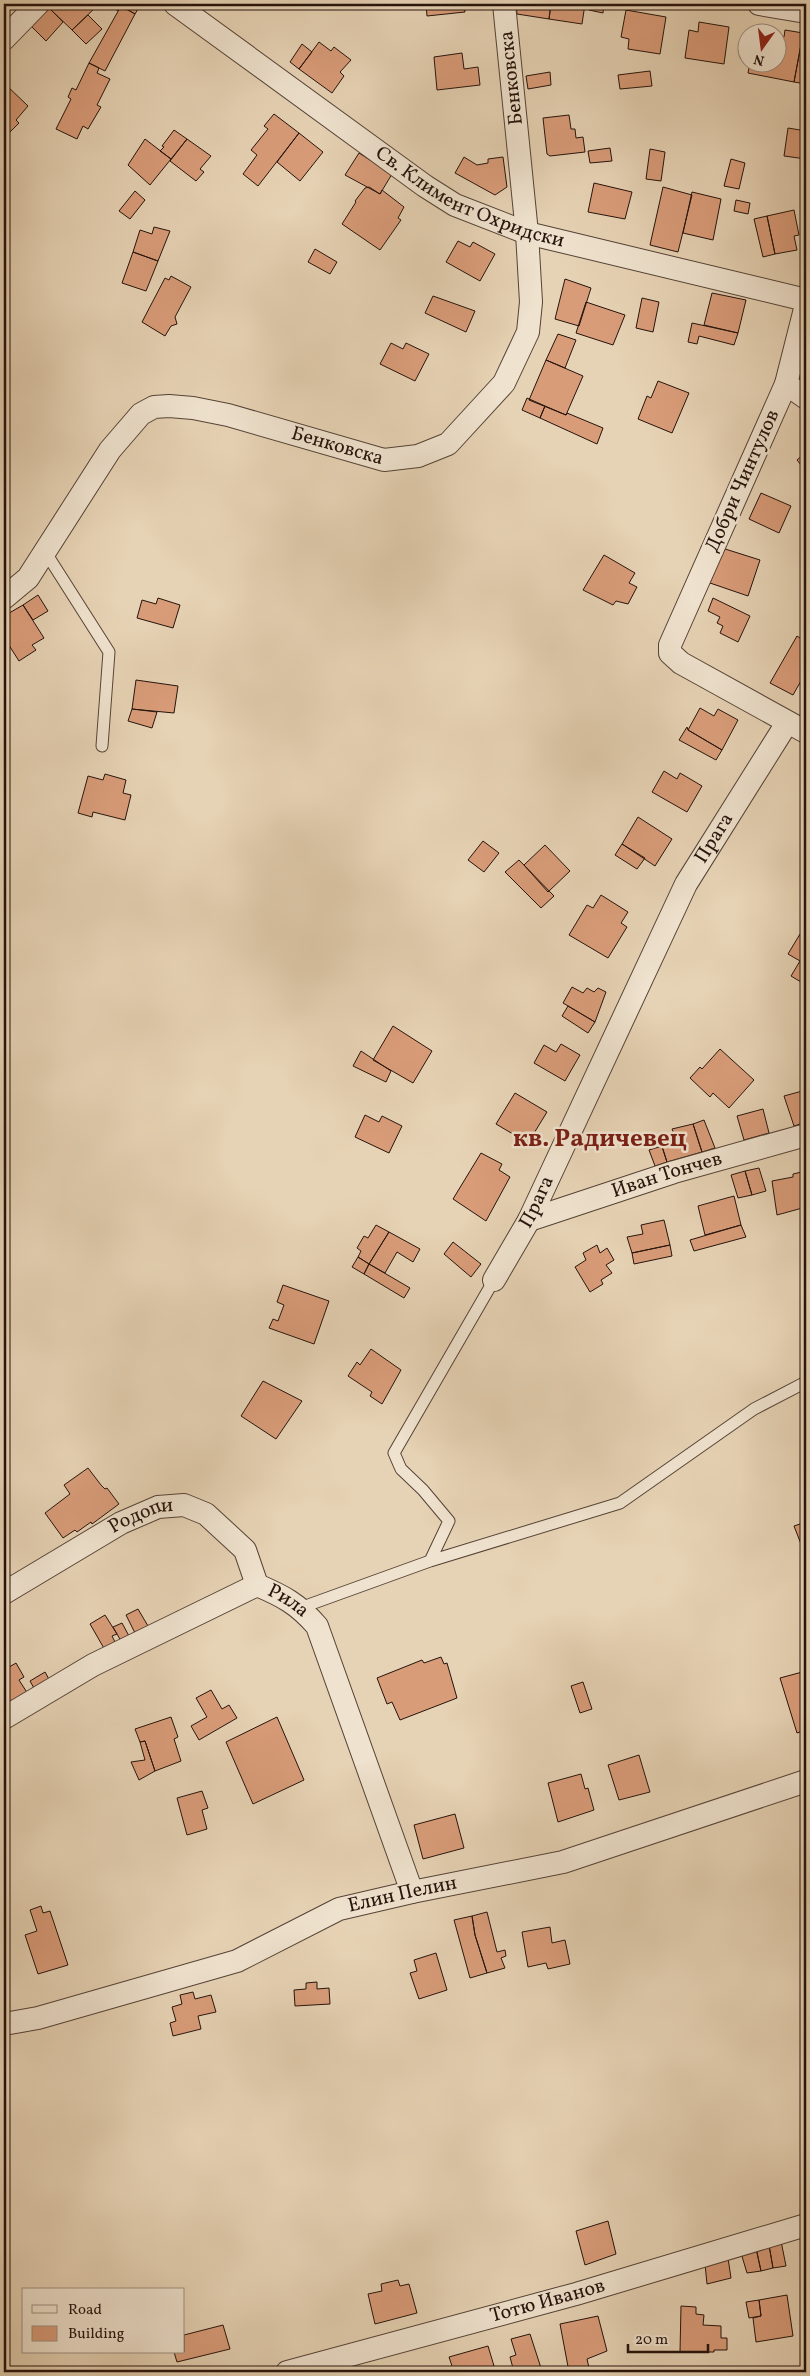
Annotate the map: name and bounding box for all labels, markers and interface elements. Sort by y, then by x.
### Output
north arrow [738,22,788,72]
street label: Бенковска [493,29,531,127]
text: N [752,49,766,70]
street label: Св. Климент Охридски [369,140,567,255]
street label: Добри Чинтулов [699,405,787,557]
street label: Бенковска [288,420,387,473]
street label: Прага [688,808,741,869]
district label: кв. Радичевец [513,1122,687,1157]
street label: Иван Тончев [608,1145,725,1206]
street label: Прага [513,1171,562,1234]
street label: Родопи [103,1492,174,1541]
street label: Рила [262,1577,315,1625]
street label: Елин Пелин [345,1869,459,1920]
street label: Тотю Иванов [487,2272,609,2331]
legend [22,2288,185,2354]
text: Road [68,2300,102,2321]
scale bar [628,2321,708,2353]
text: Building [68,2324,125,2345]
text: 20 m [635,2330,668,2351]

